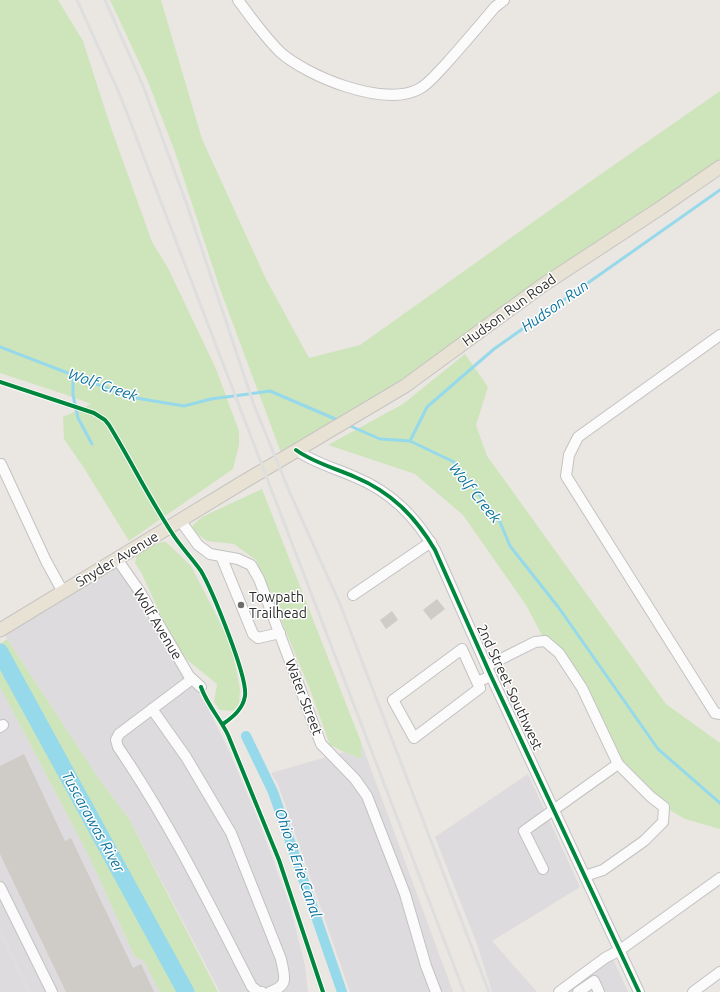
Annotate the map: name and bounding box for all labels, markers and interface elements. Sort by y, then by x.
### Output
street label: Hudson Run Road [459,271,559,349]
water label: Hudson Run [518,276,592,335]
water label: Wolf Creek [66,365,140,404]
water label: Wolf Creek [446,459,505,526]
street label: Snyder Avenue [73,528,161,590]
street label: Wolf Avenue [130,585,186,663]
place label: Towpath Trailhead [249,589,307,621]
marker: Towpath Trailhead [236,600,246,610]
street label: 2nd Street Southwest [474,622,546,753]
street label: Water Street [282,656,326,738]
water label: Tuscarawas River [59,768,129,877]
water label: Ohio & Erie Canal [272,806,325,921]

